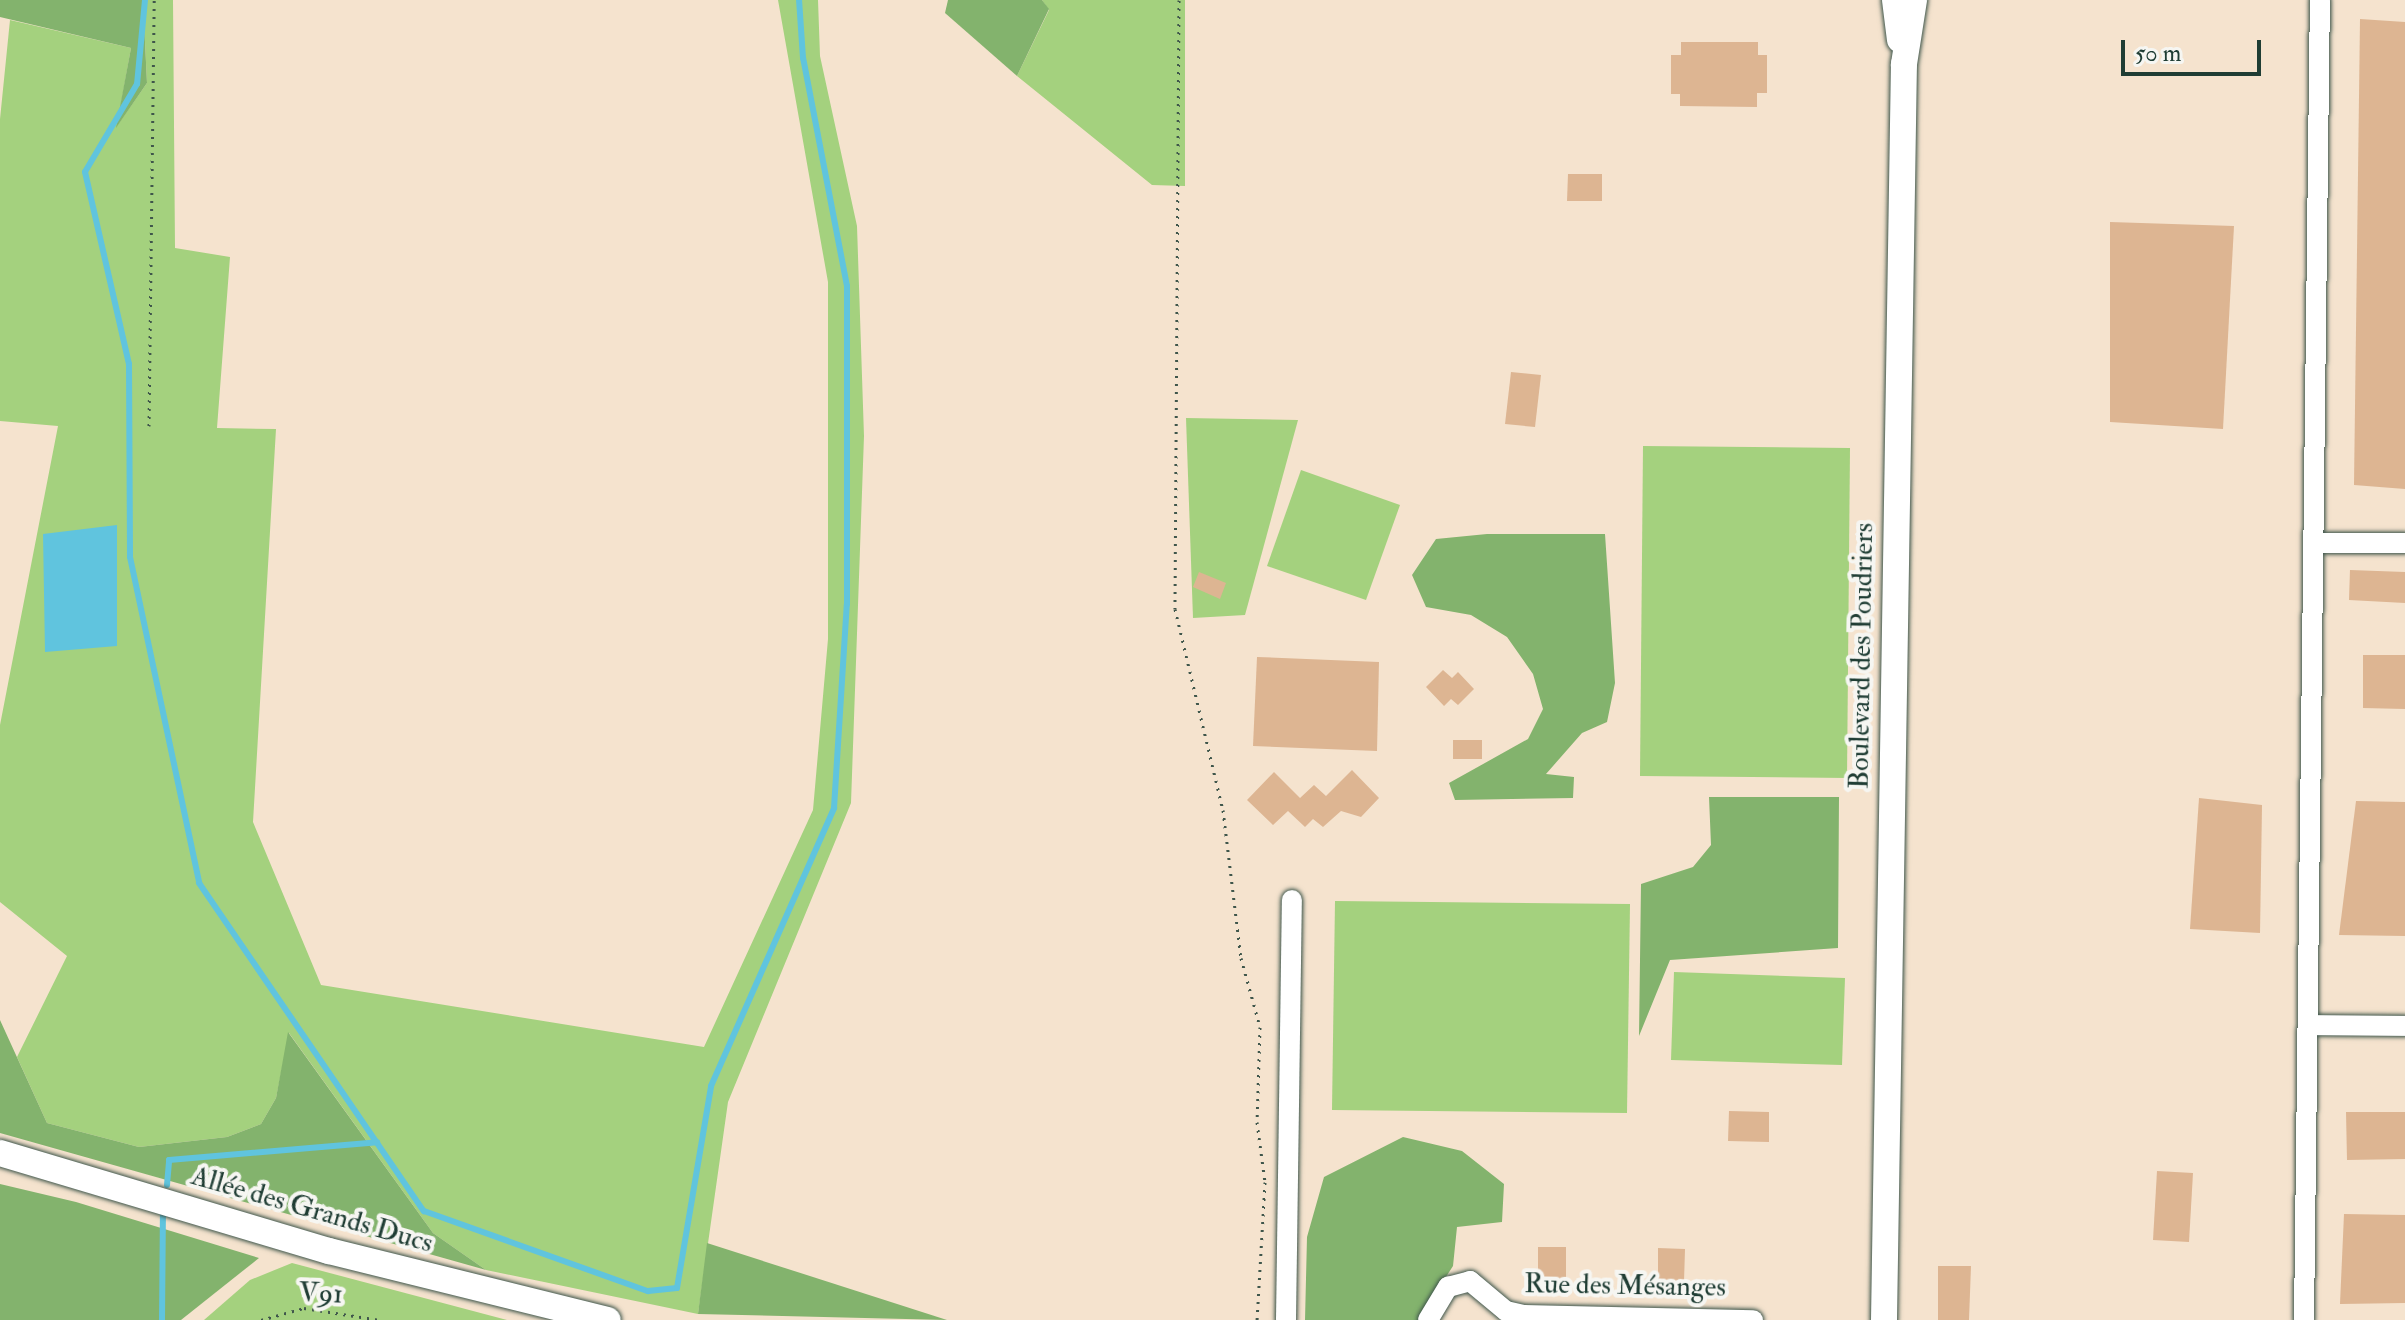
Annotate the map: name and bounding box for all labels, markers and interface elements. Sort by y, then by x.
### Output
scale bar [2125,24,2265,74]
text: 50 m [2135,38,2181,69]
street label: Boulevard des Poudriers [1843,523,1881,789]
street label: Allée des Grands Ducs [187,1159,437,1261]
street label: Rue des Mésanges [1524,1267,1726,1305]
street label: V91 [298,1276,344,1312]

